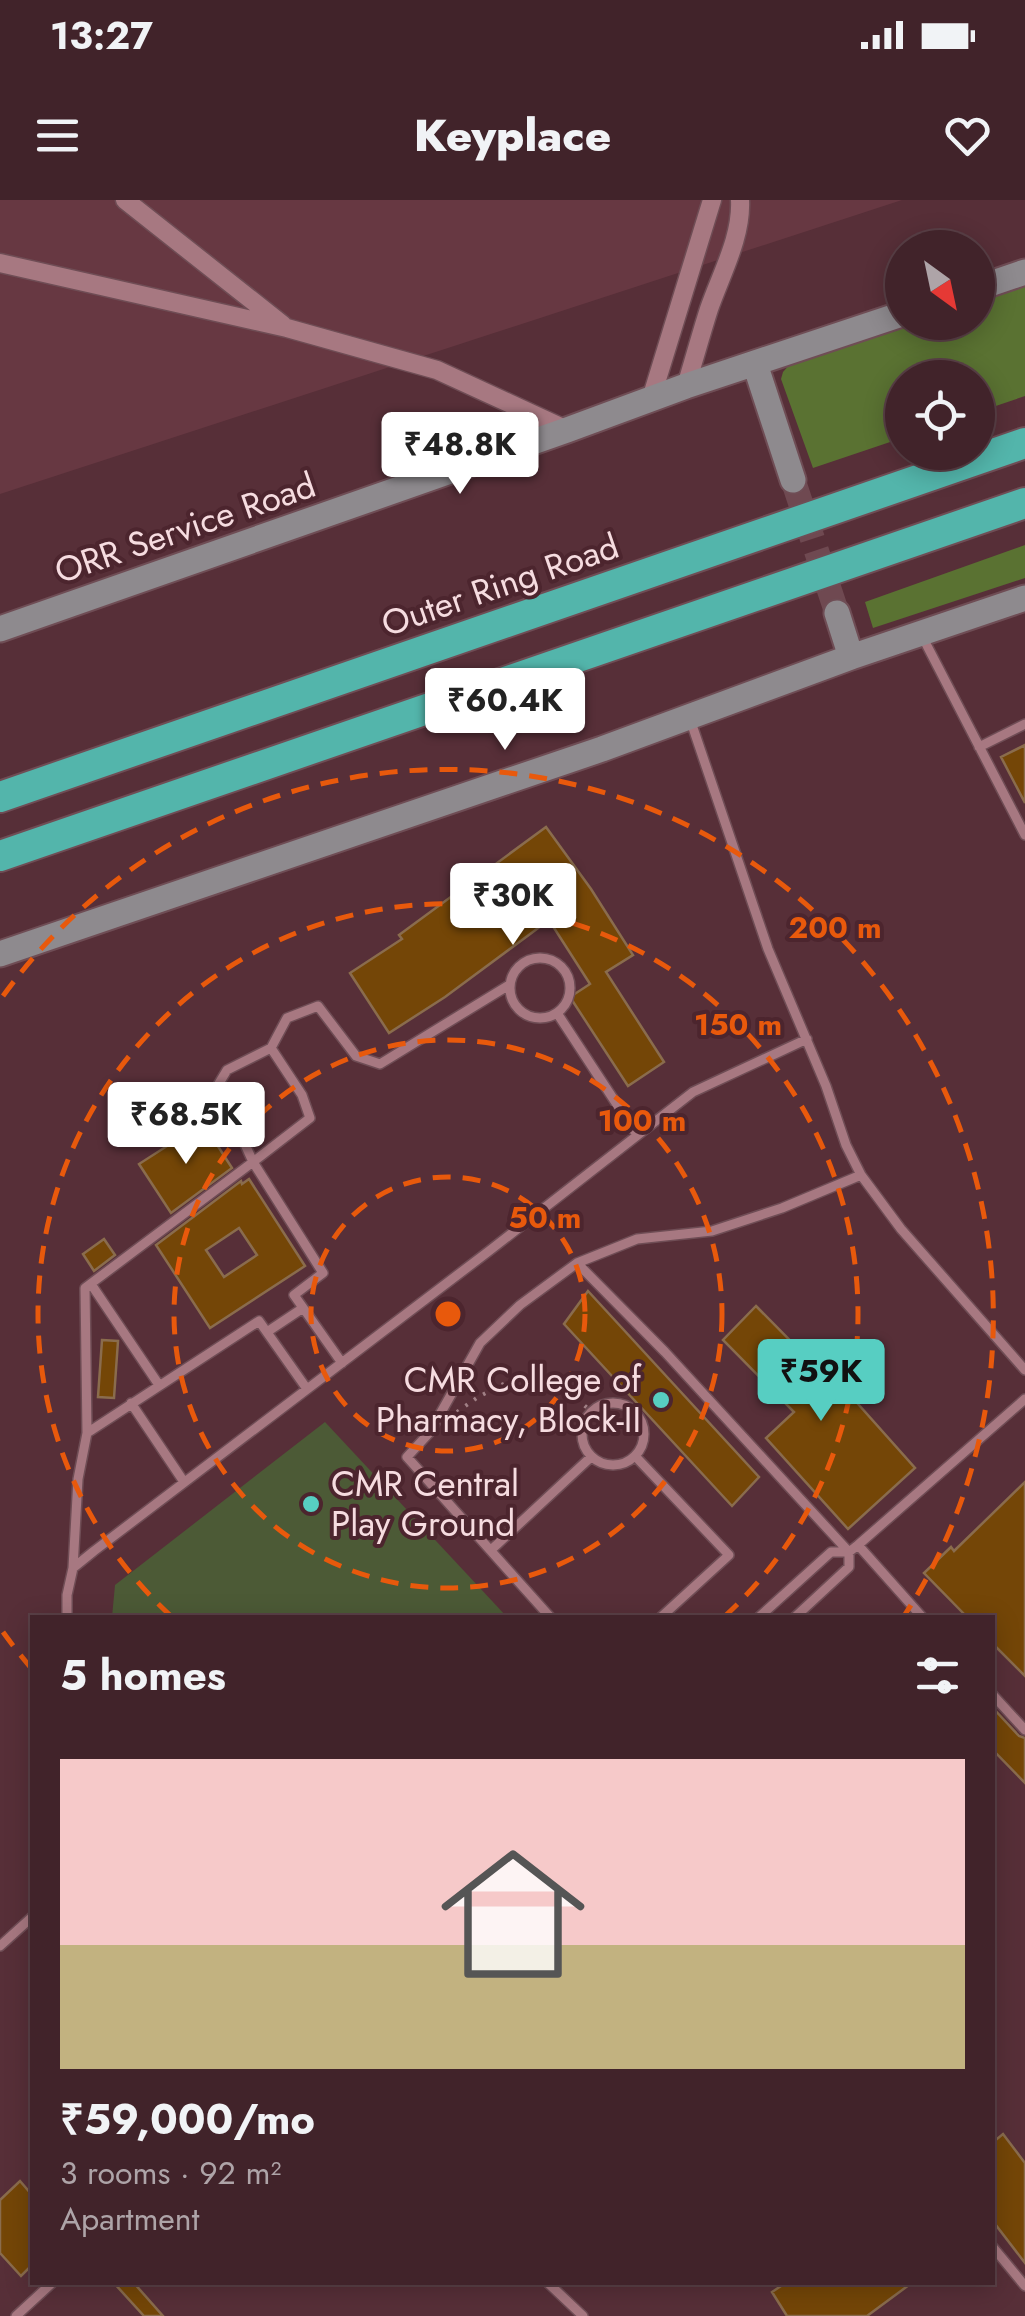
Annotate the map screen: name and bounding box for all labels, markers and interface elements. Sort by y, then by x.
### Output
text: 13:27 [50,8,153,63]
text: Keyplace [414,103,611,168]
icon: menu [30,108,85,163]
icon: heart [940,108,995,163]
north arrow [885,230,995,340]
map controls [885,230,995,470]
button: locate [885,360,995,470]
pin: ₹48.8K [379,412,541,497]
text: ₹48.8K [404,421,516,467]
street label: ORR Service Road [48,460,322,596]
street label: Outer Ring Road [375,521,625,649]
pin: ₹60.4K [424,668,586,753]
text: ₹60.4K [447,677,563,723]
pin: ₹30K [454,863,572,948]
text: ₹30K [472,872,554,918]
text: 200 m [789,906,882,949]
text: 150 m [694,1003,782,1046]
pin: ₹68.5K [105,1082,267,1167]
text: ₹68.5K [130,1091,242,1137]
text: 100 m [598,1099,686,1142]
text: 50 m [509,1196,581,1239]
centre of rings [430,1296,466,1332]
pin: ₹59K [762,1339,880,1424]
text: ₹59K [780,1348,862,1394]
place label: CMR College of Pharmacy, Block-II [376,1355,642,1445]
marker: CMR College of Pharmacy, Block-II [650,1389,672,1411]
place label: CMR Central Play Ground [331,1459,519,1549]
marker: CMR Central Play Ground [300,1493,322,1515]
text: 5 homes [60,1645,226,1706]
icon: filters [910,1648,965,1703]
icon: home [423,1824,603,2004]
text: ₹59,000/mo [60,2089,315,2150]
text: 3 rooms · 92 m² [60,2150,281,2196]
text: Apartment [60,2196,199,2242]

